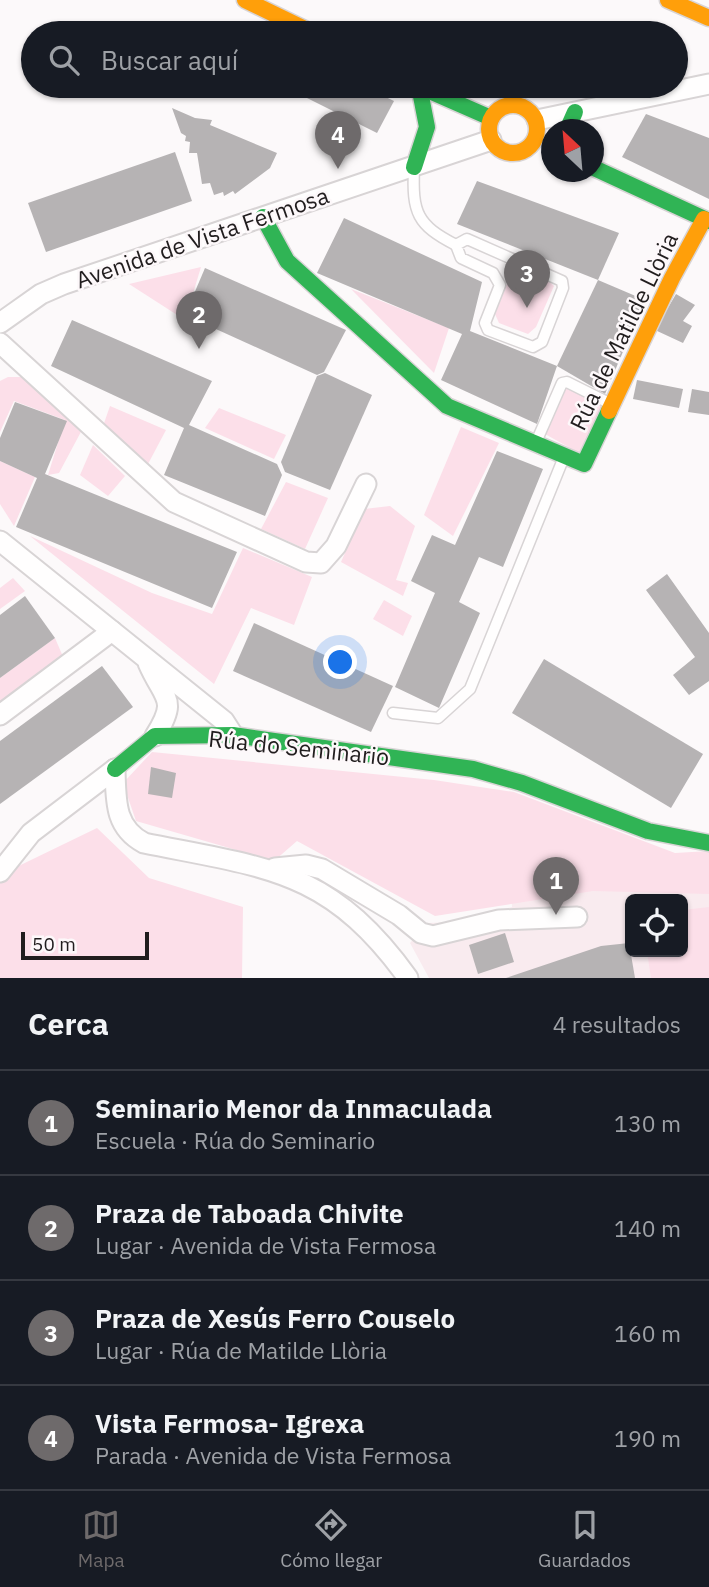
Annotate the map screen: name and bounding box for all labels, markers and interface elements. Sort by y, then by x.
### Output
search box [21,21,688,98]
icon: search [45,41,83,79]
text: Buscar aquí [101,43,238,77]
pin: 4 [315,111,361,169]
north arrow [541,119,604,182]
street label: Avenida de Vista Fermosa [72,180,332,294]
street label: Rúa de Matilde Llòria [562,227,684,435]
pin: 3 [504,250,550,308]
pin: 2 [176,291,222,349]
your location [323,645,357,679]
street label: Rúa do Seminario [207,723,391,771]
pin: 1 [533,857,579,915]
map controls [625,894,688,957]
button: locate [625,894,688,957]
scale bar [21,929,149,961]
text: 50 m [32,932,76,956]
text: Cerca [28,1004,109,1043]
text: 4 resultados [553,1009,681,1039]
text: Seminario Menor da Inmaculada [95,1091,492,1125]
text: 1 [44,1108,58,1138]
text: 130 m [614,1108,681,1138]
text: Escuela · Rúa do Seminario [95,1125,375,1155]
text: Praza de Taboada Chivite [95,1196,404,1230]
text: 2 [44,1213,58,1243]
text: 140 m [614,1213,681,1243]
text: Lugar · Avenida de Vista Fermosa [95,1230,436,1260]
text: Praza de Xesús Ferro Couselo [95,1301,455,1335]
text: 3 [44,1318,58,1348]
text: 160 m [614,1318,681,1348]
text: Lugar · Rúa de Matilde Llòria [95,1335,387,1365]
text: Vista Fermosa- Igrexa [95,1406,364,1440]
text: 4 [44,1423,58,1453]
text: 190 m [614,1423,681,1453]
text: Parada · Avenida de Vista Fermosa [95,1440,451,1470]
tab: Mapa [78,1506,125,1572]
tab: Cómo llegar [280,1506,382,1572]
tab: Guardados [538,1506,631,1572]

